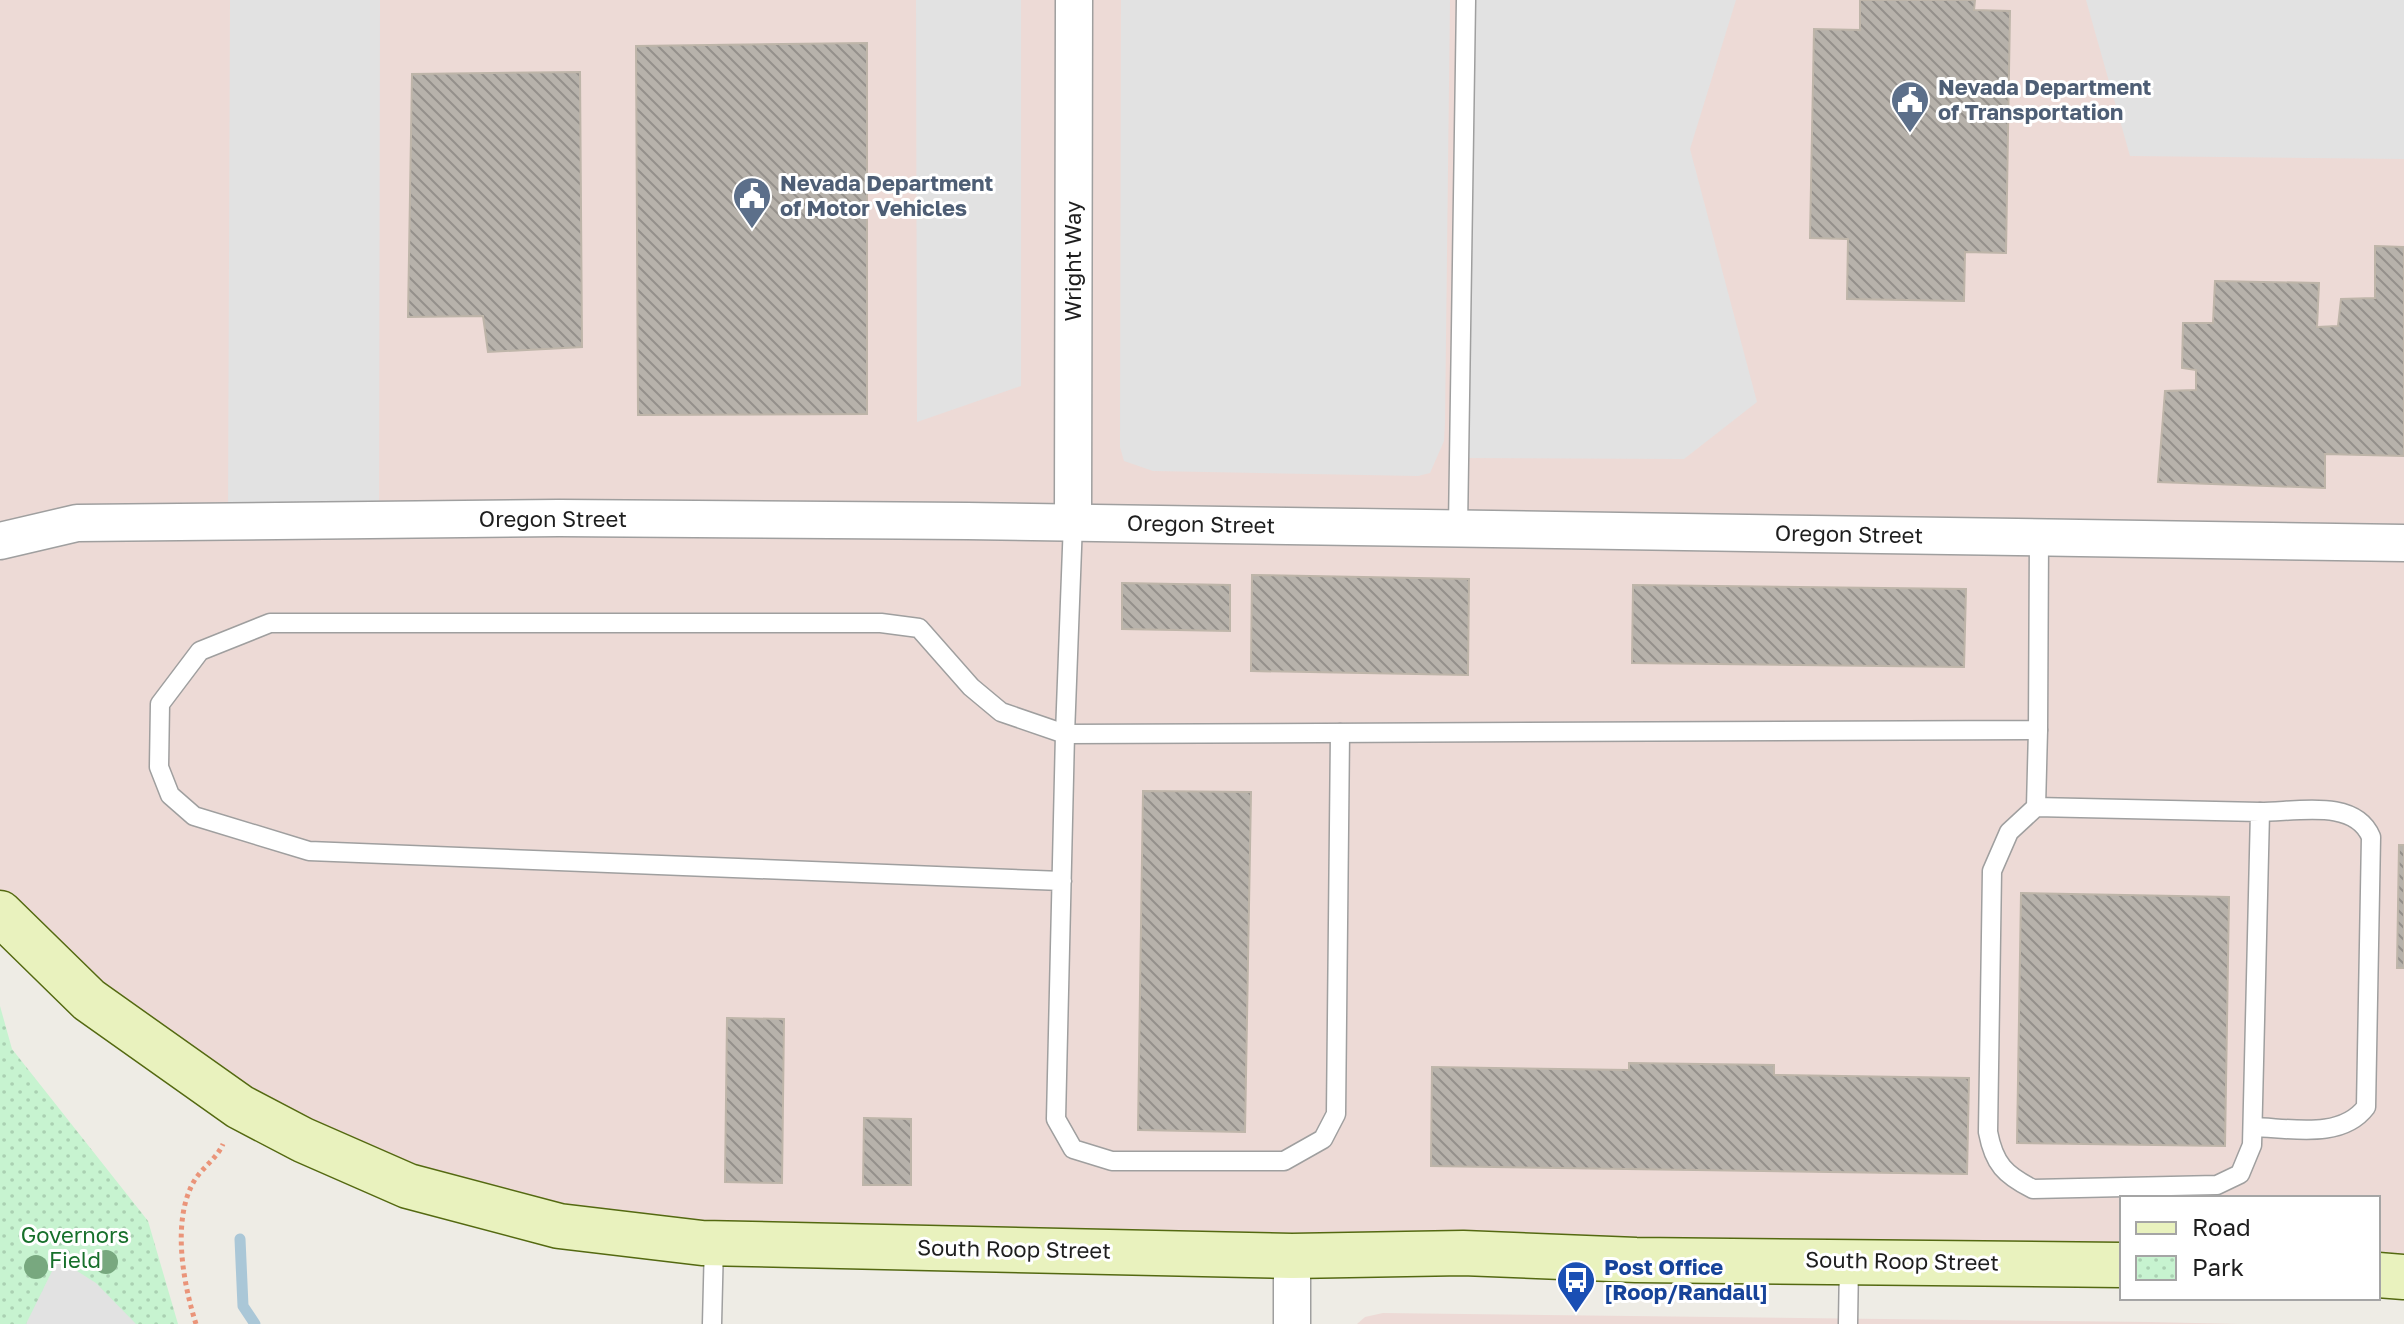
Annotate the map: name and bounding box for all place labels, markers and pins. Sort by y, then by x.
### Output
place label: Nevada Department of Transportation [1938,73,2152,125]
public building icon: Nevada Department of Transportation [1889,79,1931,134]
place label: Nevada Department of Motor Vehicles [780,169,994,221]
public building icon: Nevada Department of Motor Vehicles [731,175,773,230]
place label: Post Office [Roop/Randall] [1604,1253,1768,1305]
bus stop icon: Post Office [Roop/Randall] [1555,1259,1597,1314]

